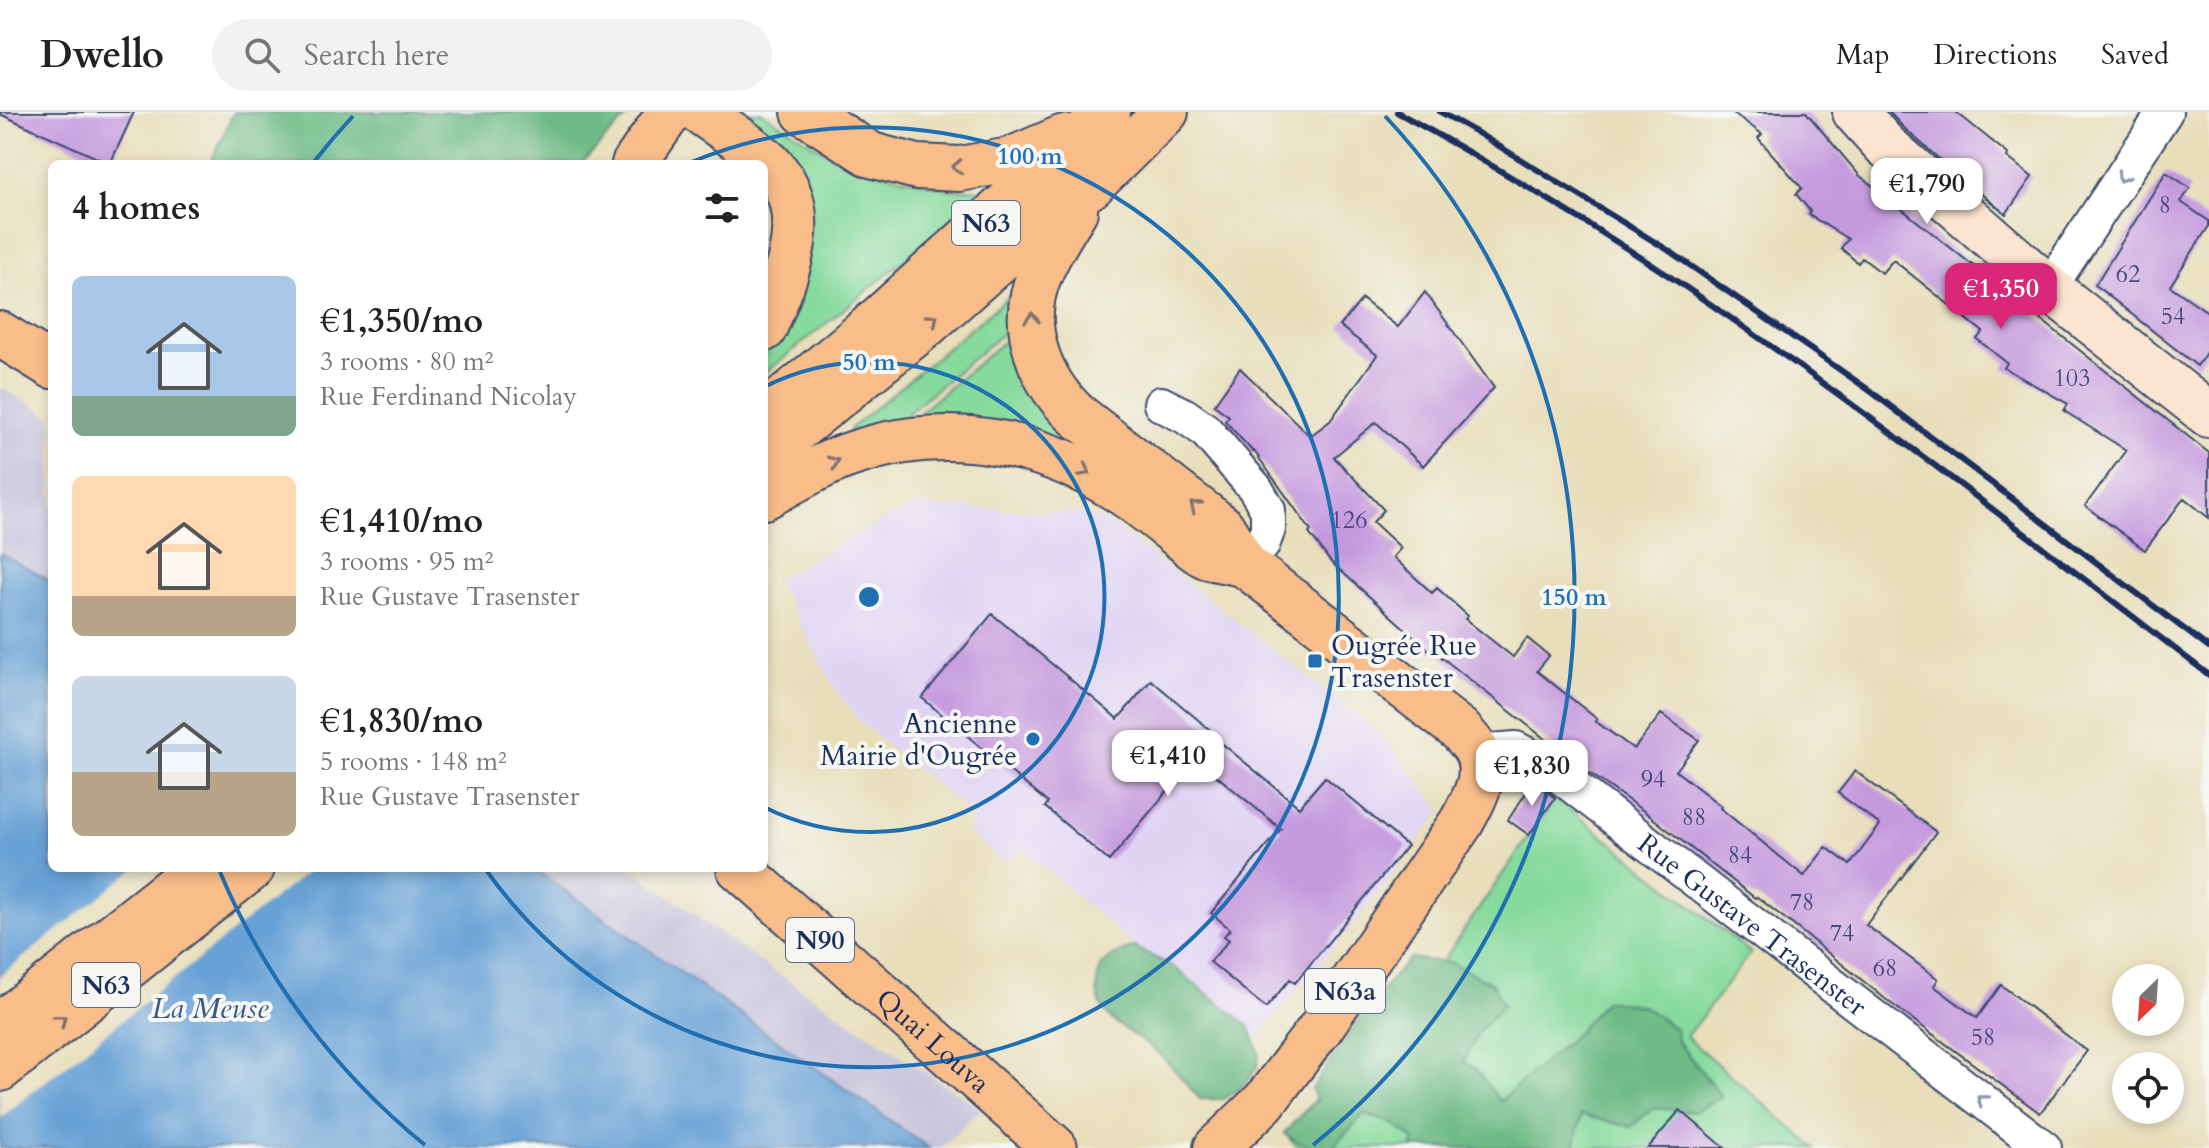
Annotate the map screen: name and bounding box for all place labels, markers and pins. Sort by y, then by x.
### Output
pin: €1,790 [1862,158,1992,226]
pin: €1,350 [1936,263,2066,331]
centre of rings [855,583,883,611]
place label: Ougrée Rue Trasenster [1331,627,1477,697]
marker: Ougrée Rue Trasenster [1306,652,1324,670]
place label: Ancienne Mairie d'Ougrée [820,705,1017,775]
marker: Ancienne Mairie d'Ougrée [1024,730,1042,748]
pin: €1,410 [1103,730,1233,798]
pin: €1,830 [1467,740,1597,808]

